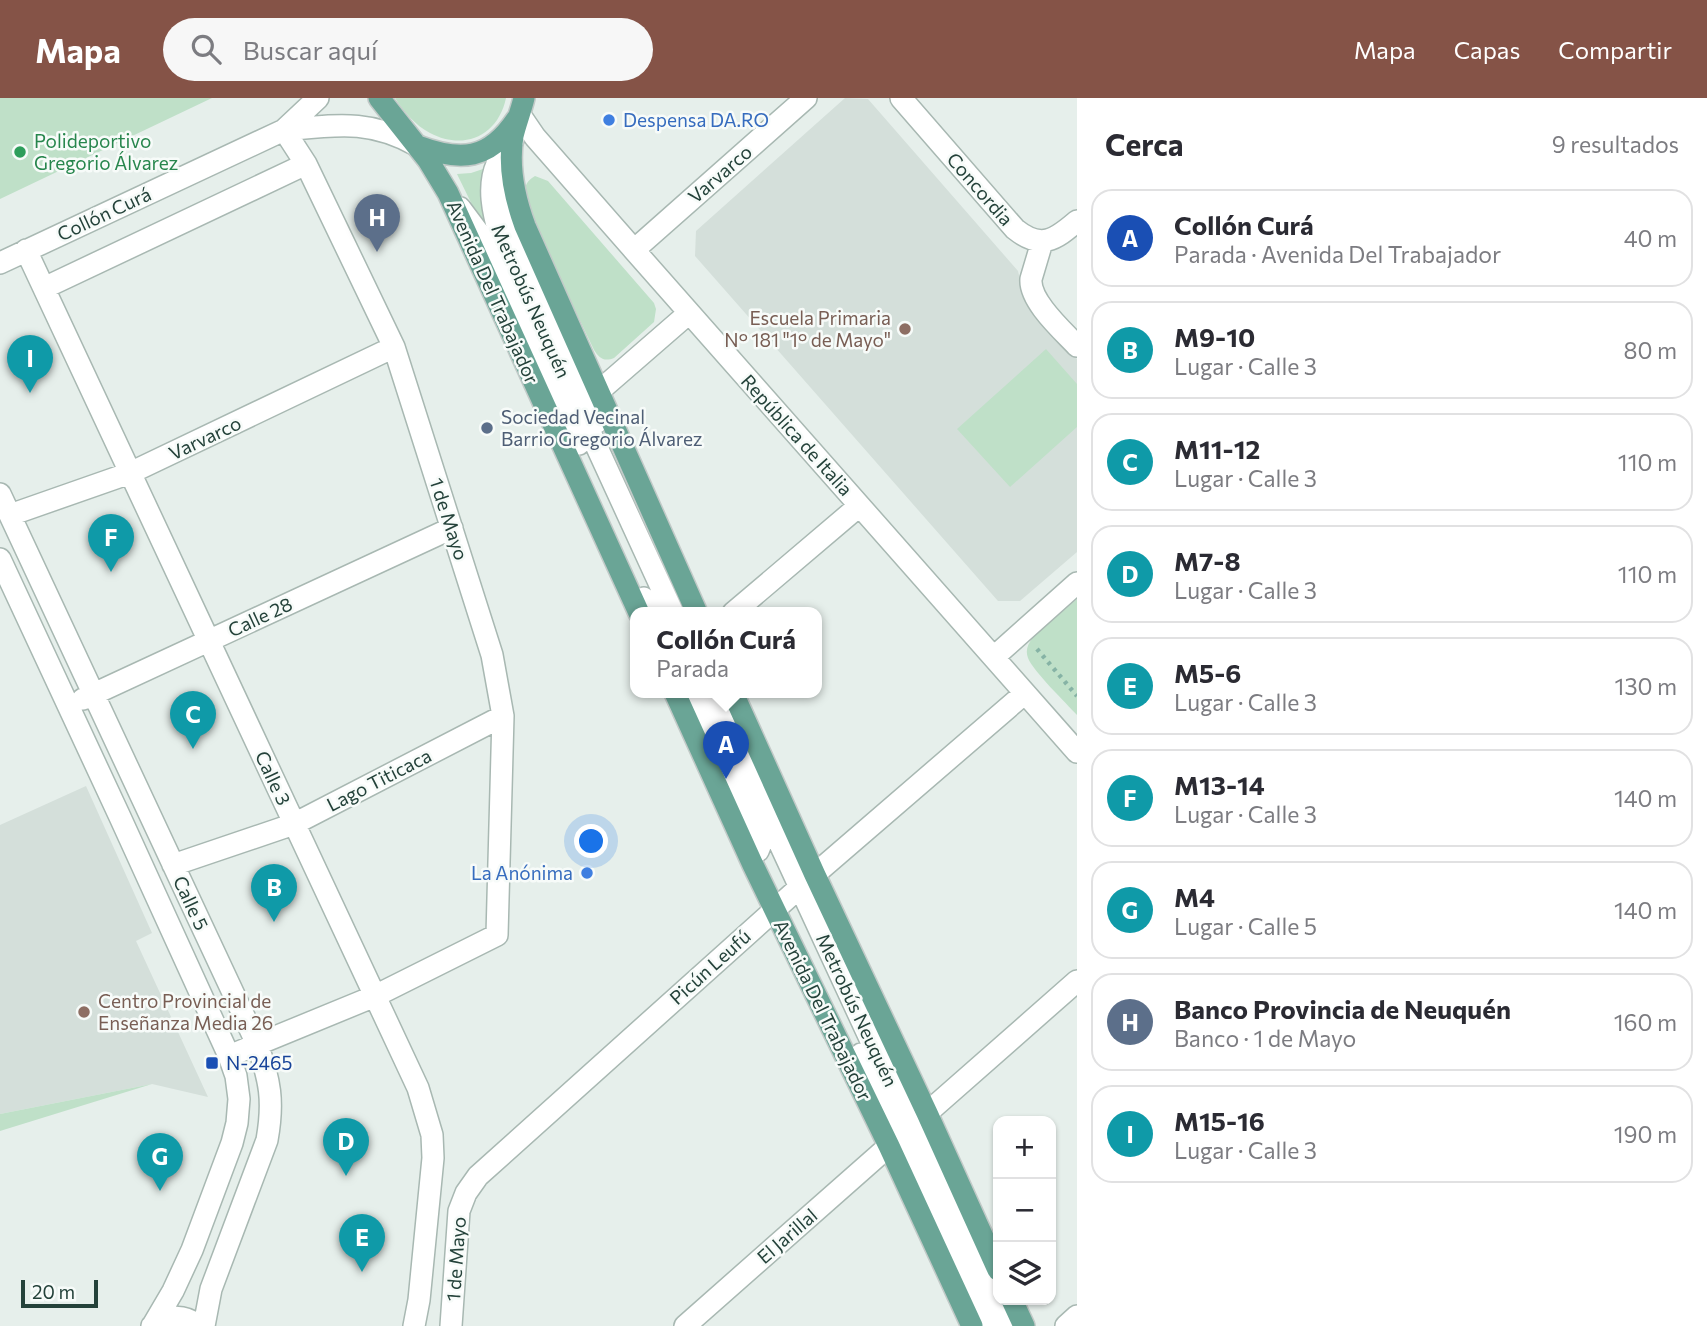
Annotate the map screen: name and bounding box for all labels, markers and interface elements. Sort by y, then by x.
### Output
search box [163,18,653,81]
text: Mapa [35,29,121,70]
icon: search [187,30,225,68]
text: Buscar aquí [243,34,378,65]
text: Mapa [1354,35,1416,64]
text: Capas [1454,35,1520,64]
text: Compartir [1558,35,1672,64]
place label: Despensa DA.RO [623,108,769,131]
marker: Despensa DA.RO [601,112,617,128]
text: Cerca [1105,125,1184,162]
place label: Polideportivo Gregorio Álvarez [34,129,178,174]
text: 9 resultados [1552,130,1679,158]
street label: Varvarco [683,140,756,208]
marker: Polideportivo Gregorio Álvarez [12,144,28,160]
street label: Concordia [942,148,1018,230]
street label: Collón Curá [53,182,154,245]
pin: H [354,194,400,252]
street label: Avenida Del Trabajador [443,196,544,387]
text: Collón Curá [1174,209,1314,240]
street label: Metrobús Neuquén [487,220,576,381]
text: A [1122,224,1138,252]
text: 40 m [1624,224,1677,252]
text: Parada · Avenida Del Trabajador [1174,240,1501,268]
place label: Escuela Primaria N° 181 "1° de Mayo" [724,306,891,351]
marker: Escuela Primaria N° 181 "1° de Mayo" [897,321,913,337]
text: M9-10 [1174,321,1255,352]
pin: I [7,335,53,393]
text: B [1122,336,1138,364]
text: 80 m [1624,336,1677,364]
text: Lugar · Calle 3 [1174,352,1317,380]
street label: República de Italia [737,369,858,500]
place label: Sociedad Vecinal Barrio Gregorio Álvarez [501,405,703,450]
street label: Varvarco [165,411,245,464]
marker: Sociedad Vecinal Barrio Gregorio Álvarez [479,420,495,436]
text: M11-12 [1174,433,1260,464]
text: C [1122,448,1138,476]
text: 110 m [1618,448,1677,476]
text: Lugar · Calle 3 [1174,464,1317,492]
street label: 1 de Mayo [425,475,474,563]
pin: F [88,514,134,572]
text: M7-8 [1174,545,1241,576]
text: D [1122,560,1138,588]
text: 110 m [1618,560,1677,588]
text: Lugar · Calle 3 [1174,576,1317,604]
street label: Calle 28 [224,592,296,641]
popup [630,607,822,698]
text: Collón Curá [656,623,796,654]
text: Parada [656,654,729,682]
text: M5-6 [1174,657,1241,688]
text: E [1123,672,1137,700]
text: 130 m [1615,672,1677,700]
text: Lugar · Calle 3 [1174,688,1317,716]
pin: C [170,691,216,749]
pin: A [703,721,749,779]
street label: Lago Titicaca [323,743,435,816]
street label: Calle 3 [251,747,296,809]
text: M13-14 [1174,769,1265,800]
text: F [1123,784,1137,812]
text: 140 m [1614,784,1677,812]
text: Lugar · Calle 3 [1174,800,1317,828]
your location [574,824,608,858]
place label: La Anónima [471,861,573,884]
pin: B [251,864,297,922]
marker: La Anónima [579,865,595,881]
street label: Calle 5 [169,872,214,934]
text: M4 [1174,881,1215,912]
text: G [1122,896,1138,924]
text: 140 m [1614,896,1677,924]
text: Lugar · Calle 5 [1174,912,1317,940]
street label: Avenida Del Trabajador [770,916,877,1104]
street label: Picún Leufú [664,924,755,1009]
street label: Metrobús Neuquén [812,930,903,1090]
place label: Centro Provincial de Enseñanza Media 26 [98,989,273,1034]
text: Banco Provincia de Neuquén [1174,993,1511,1024]
marker: Centro Provincial de Enseñanza Media 26 [76,1004,92,1020]
text: H [1121,1008,1139,1036]
text: 160 m [1614,1008,1677,1036]
text: Banco · 1 de Mayo [1174,1024,1356,1052]
place label: N-2465 [226,1051,292,1074]
marker: N-2465 [204,1055,220,1071]
text: M15-16 [1174,1105,1265,1136]
map controls [993,1116,1056,1305]
button: + [993,1116,1056,1179]
pin: D [323,1118,369,1176]
text: I [1126,1120,1134,1148]
text: 190 m [1614,1120,1677,1148]
pin: G [137,1133,183,1191]
text: Lugar · Calle 3 [1174,1136,1317,1164]
button: − [993,1179,1056,1242]
street label: El Jarillal [752,1203,821,1268]
pin: E [339,1214,385,1272]
street label: 1 de Mayo [441,1216,470,1302]
button: layers [993,1242,1056,1305]
scale bar [21,1277,98,1309]
text: 20 m [32,1280,75,1303]

